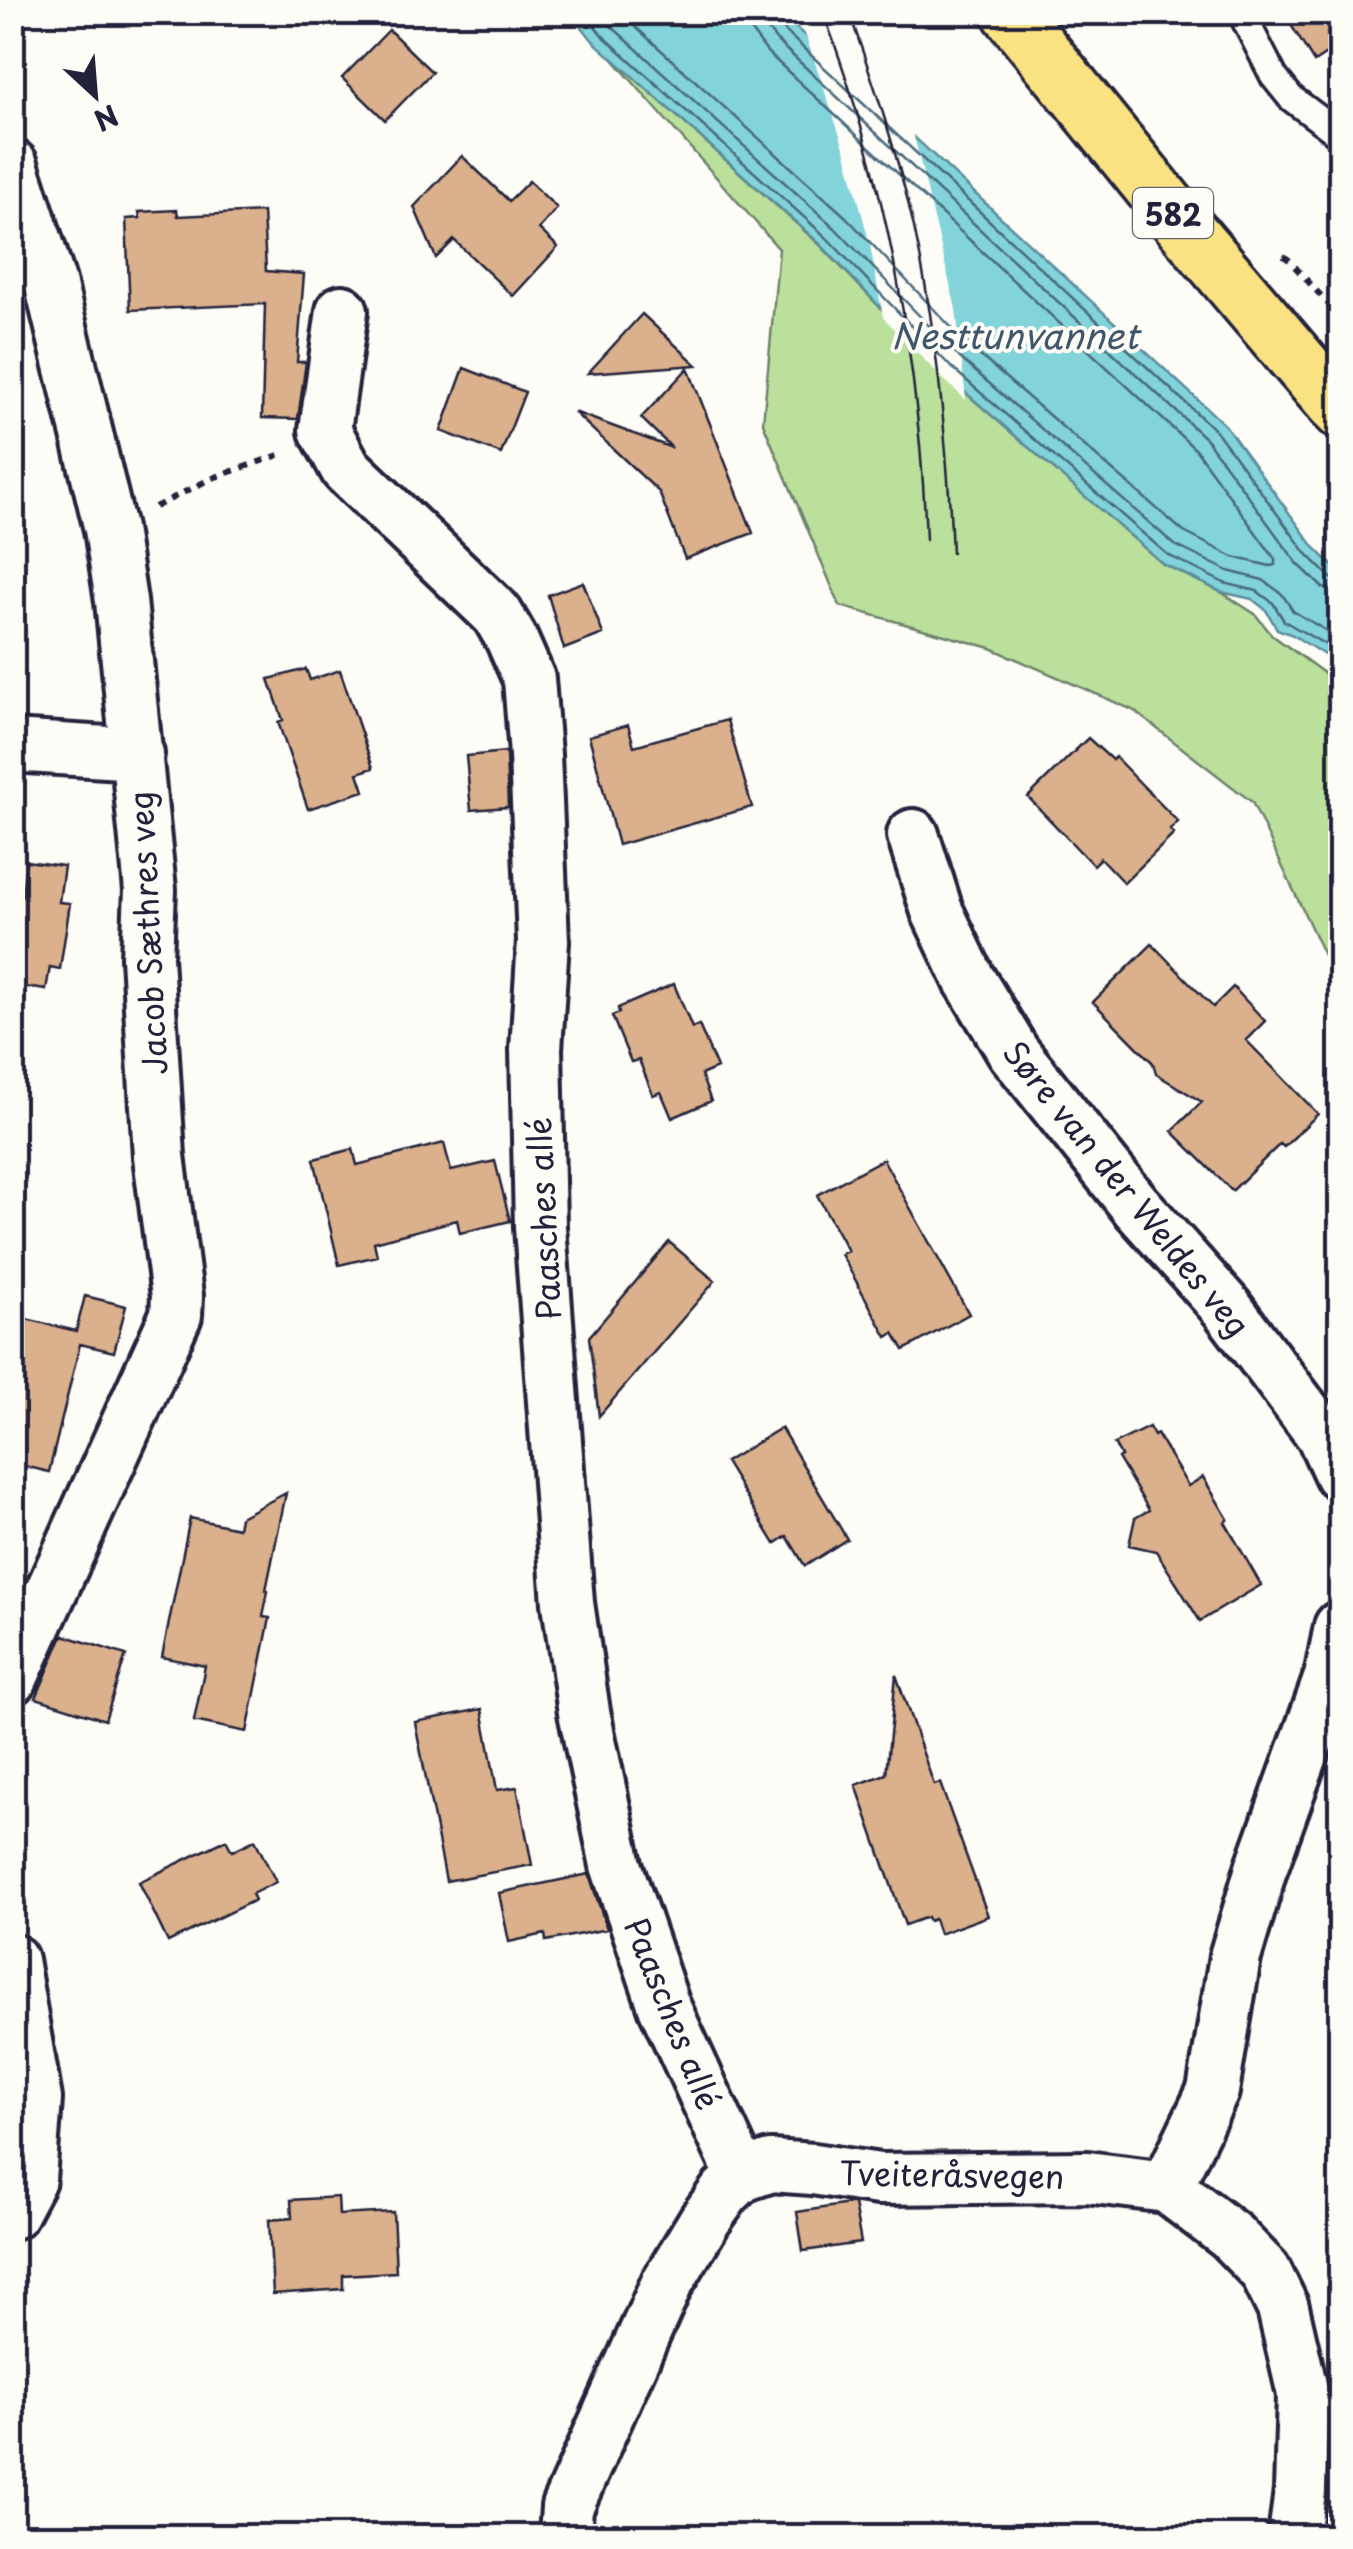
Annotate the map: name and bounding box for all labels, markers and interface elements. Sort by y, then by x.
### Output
north arrow [45,45,145,145]
text: N [87,95,126,143]
road number: 582 [1133,188,1213,238]
water label: Nesttunvannet [891,308,1142,361]
street label: Jacob Sæthres veg [116,790,178,1076]
street label: Søre van der Weldes veg [992,1030,1262,1346]
street label: Paasches allé [514,1116,572,1322]
street label: Paasches allé [613,1910,733,2116]
street label: Tveiteråsvegen [839,2148,1065,2200]

